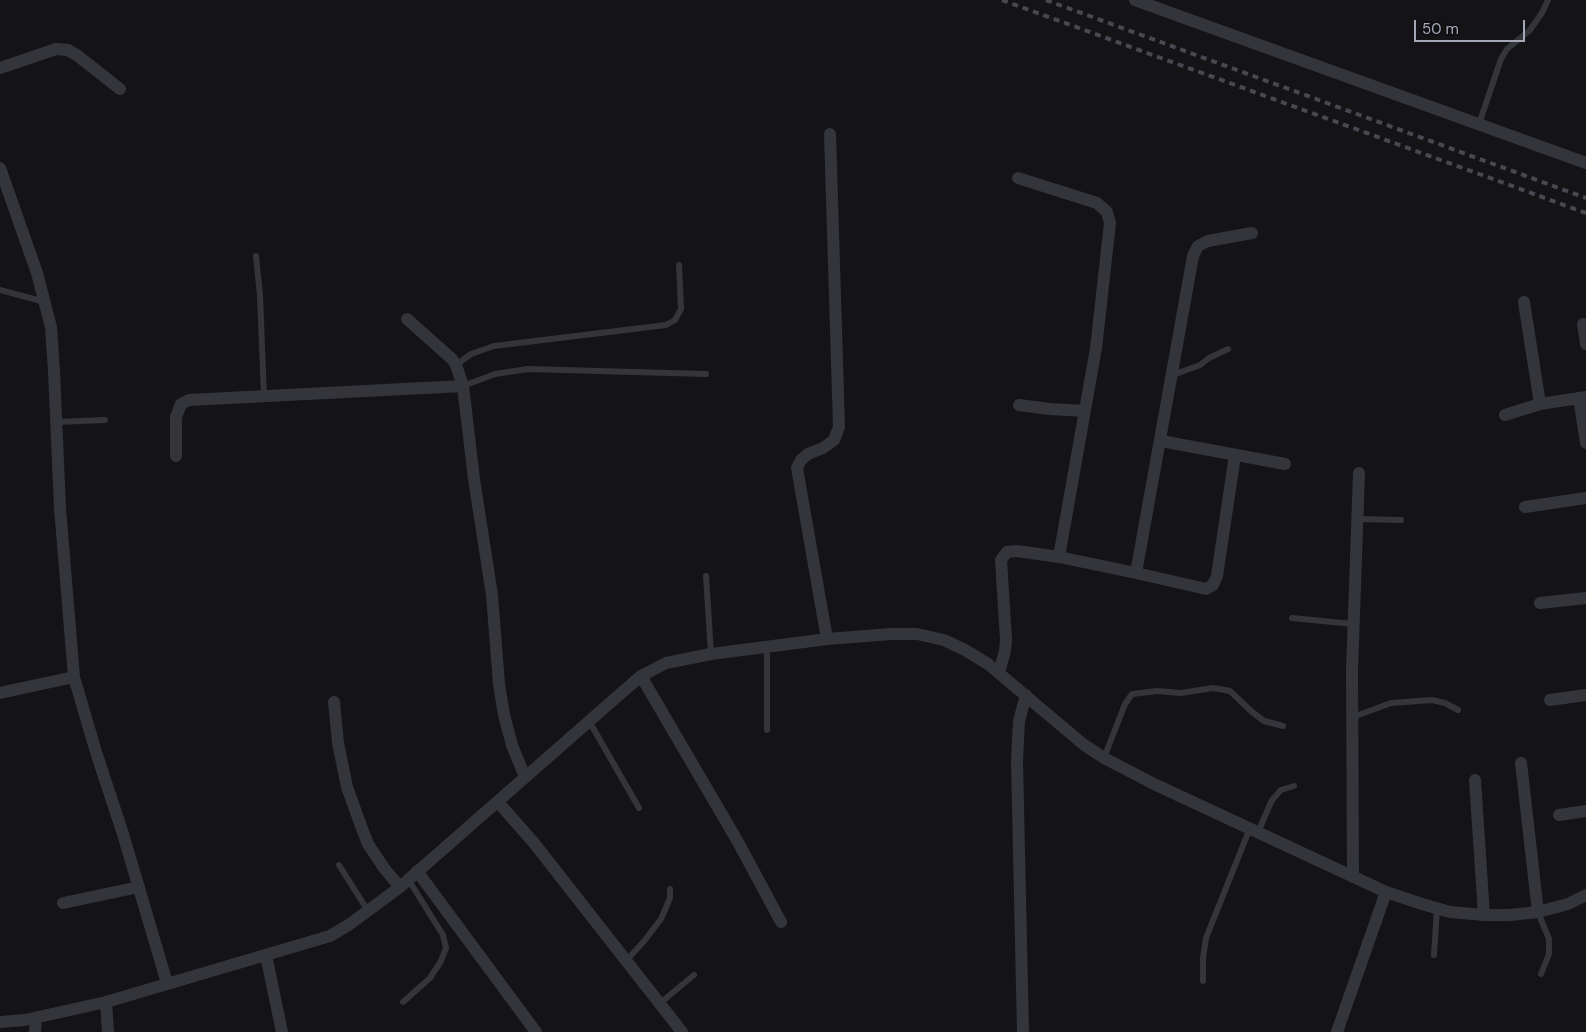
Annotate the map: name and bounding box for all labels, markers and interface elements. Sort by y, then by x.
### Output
scale bar [1416,10,1527,42]
text: 50 m [1422,19,1459,39]

